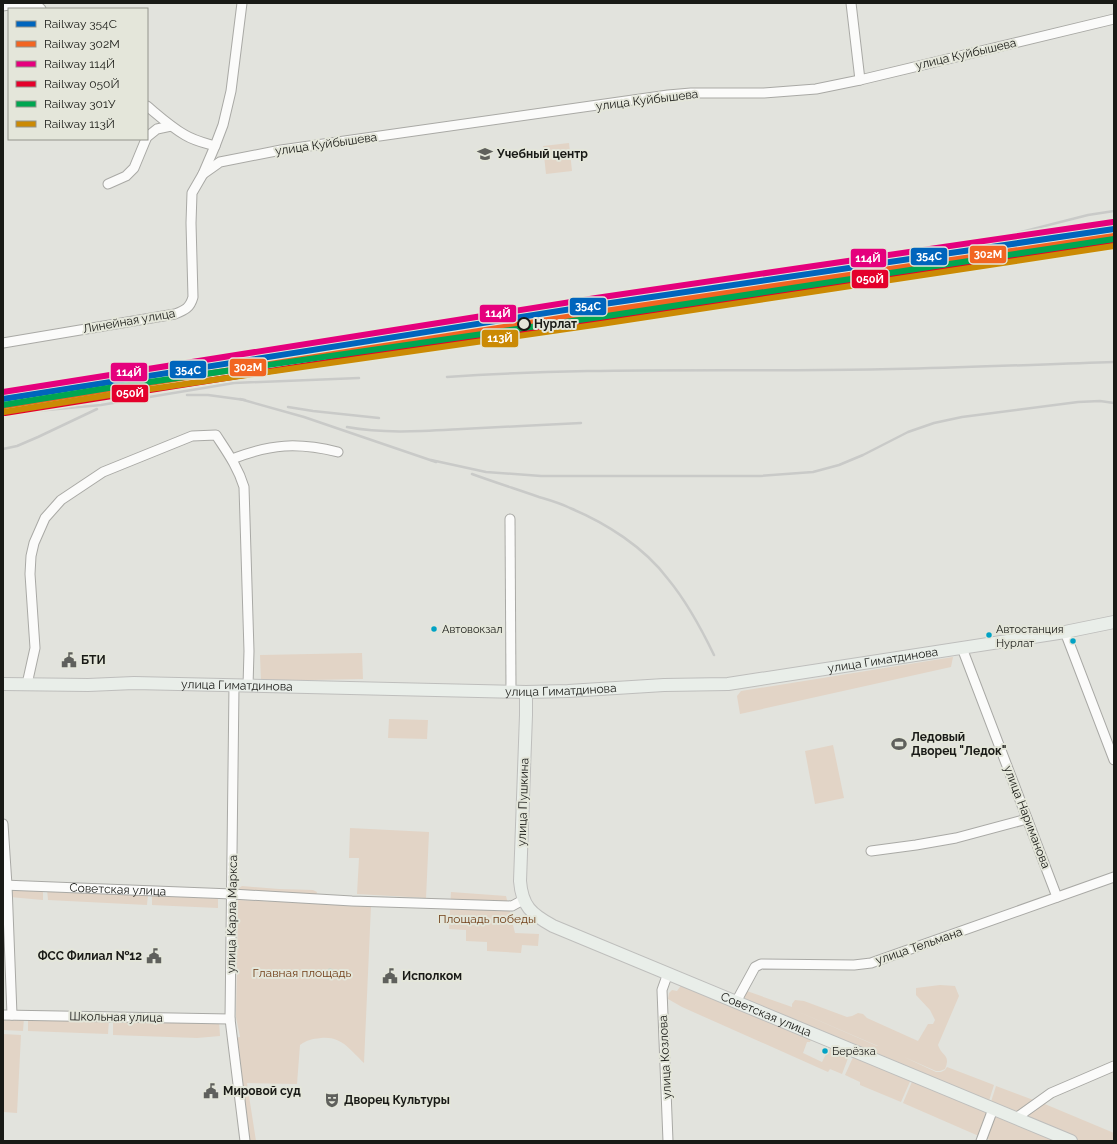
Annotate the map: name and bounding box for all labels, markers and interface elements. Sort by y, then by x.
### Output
legend [8,8,148,140]
text: Railway 354С [44,17,117,31]
street label: улица Куйбышева [914,36,1018,72]
text: Railway 302М [44,37,120,51]
text: Railway 114Й [44,57,115,71]
text: Railway 050Й [44,77,120,91]
street label: улица Куйбышева [595,87,699,113]
text: Railway 301У [44,97,116,111]
text: Railway 113Й [44,117,115,131]
street label: улица Куйбышева [274,130,378,158]
school or university icon: Учебный центр [476,145,494,163]
place label: Учебный центр [496,147,588,161]
line badge: 302М [969,245,1007,264]
line badge: 354С [910,247,948,266]
line badge: 114Й [850,248,887,268]
text: 302М [974,248,1002,261]
text: 354С [916,250,942,263]
text: 114Й [855,252,881,265]
line badge: 050Й [851,269,889,289]
text: 050Й [856,273,884,286]
line badge: 354С [569,297,607,316]
text: 354С [575,300,601,313]
line badge: 114Й [479,304,517,323]
street label: Линейная улица [82,306,176,336]
text: 114Й [485,307,511,320]
marker: Нурлат [517,317,531,331]
place label: Нурлат [534,317,577,331]
line badge: 113Й [481,329,519,348]
text: 113Й [487,332,513,345]
line badge: 302М [229,358,267,377]
line badge: 354С [169,360,207,379]
text: 302М [234,361,262,374]
line badge: 114Й [110,362,148,382]
text: 354С [175,364,201,377]
text: 114Й [116,366,142,379]
line badge: 050Й [111,384,149,403]
text: 050Й [116,387,144,400]
place label: Автовокзал [442,623,503,636]
place label: Автостанция Нурлат [996,623,1063,650]
marker: Автовокзал [429,624,439,634]
marker: Автостанция Нурлат [984,630,994,640]
unlabelled marker [1068,636,1078,646]
street label: улица Гиматдинова [827,645,939,676]
public building icon: БТИ [60,651,78,669]
place label: БТИ [81,653,106,667]
street label: улица Гиматдинова [181,677,293,694]
street label: улица Гиматдинова [505,681,617,699]
place label: Ледовый Дворец "Ледок" [911,730,1007,758]
sports icon: Ледовый Дворец "Ледок" [890,735,908,753]
street label: улица Пушкина [514,758,532,846]
street label: улица Нариманова [1001,764,1053,870]
street label: улица Карла Маркса [224,855,240,973]
street label: Советская улица [69,881,167,898]
park label: Площадь победы [438,912,536,926]
street label: улица Тельмана [874,925,964,967]
public building icon: ФСС Филиал №12 [145,947,163,965]
place label: ФСС Филиал №12 [38,949,142,963]
park label: Главная площадь [253,966,352,980]
public building icon: Исполком [381,967,399,985]
place label: Исполком [402,969,462,983]
street label: Советская улица [719,989,813,1039]
street label: Школьная улица [69,1009,163,1025]
street label: улица Козлова [656,1015,674,1099]
place label: Берёзка [832,1045,876,1058]
marker: Берёзка [820,1046,830,1056]
public building icon: Мировой суд [202,1082,220,1100]
place label: Мировой суд [223,1084,301,1098]
theatre icon: Дворец Культуры [323,1091,341,1109]
place label: Дворец Культуры [344,1093,450,1107]

